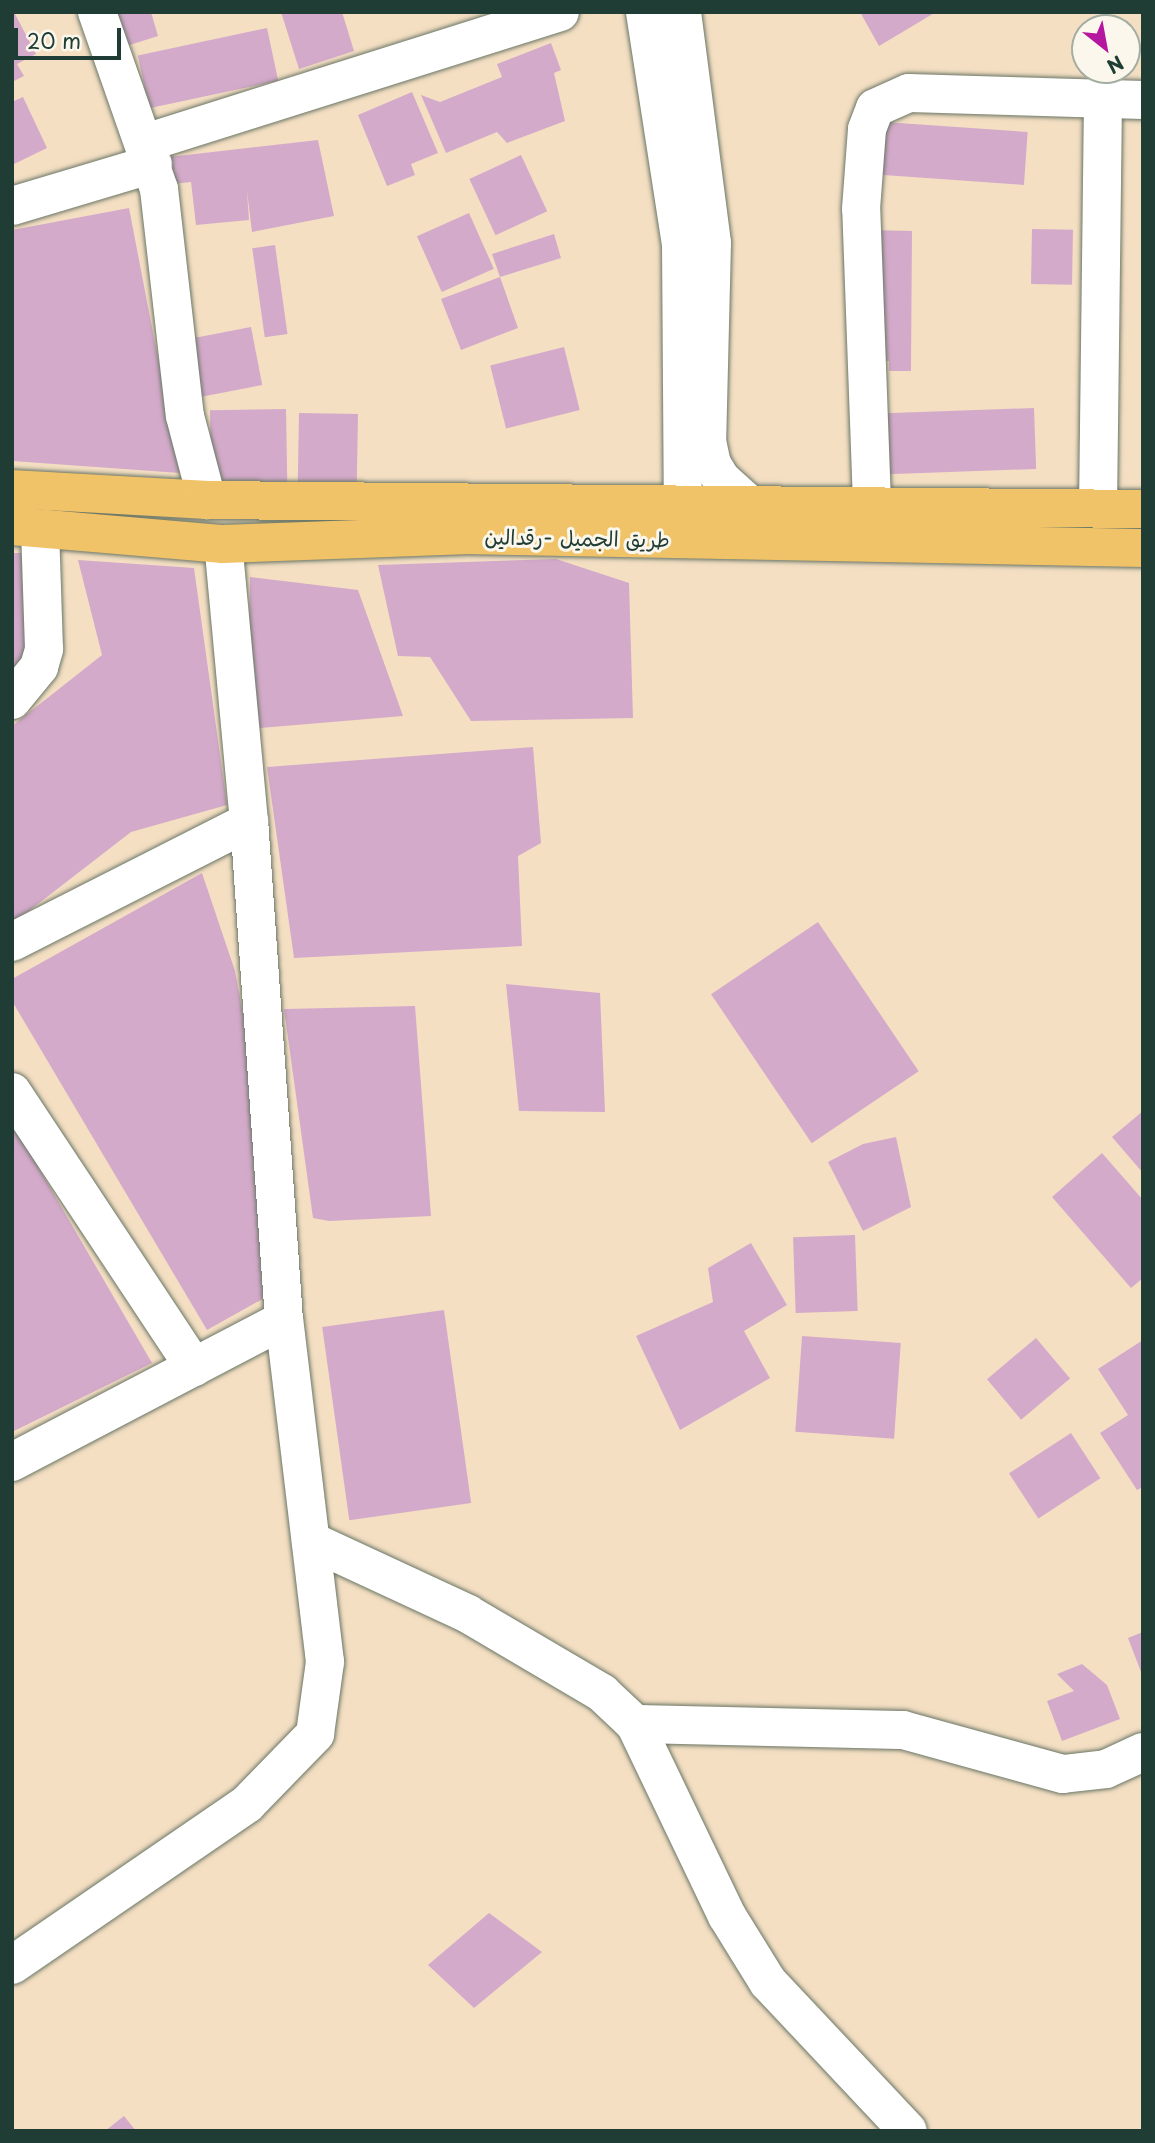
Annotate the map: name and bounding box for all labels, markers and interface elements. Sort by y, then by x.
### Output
scale bar [18,14,124,58]
north arrow [1071,14,1141,84]
text: 20 m [27,24,81,56]
text: N [1102,49,1129,81]
street label: طريق الجميل -رقدالين [484,523,670,551]

